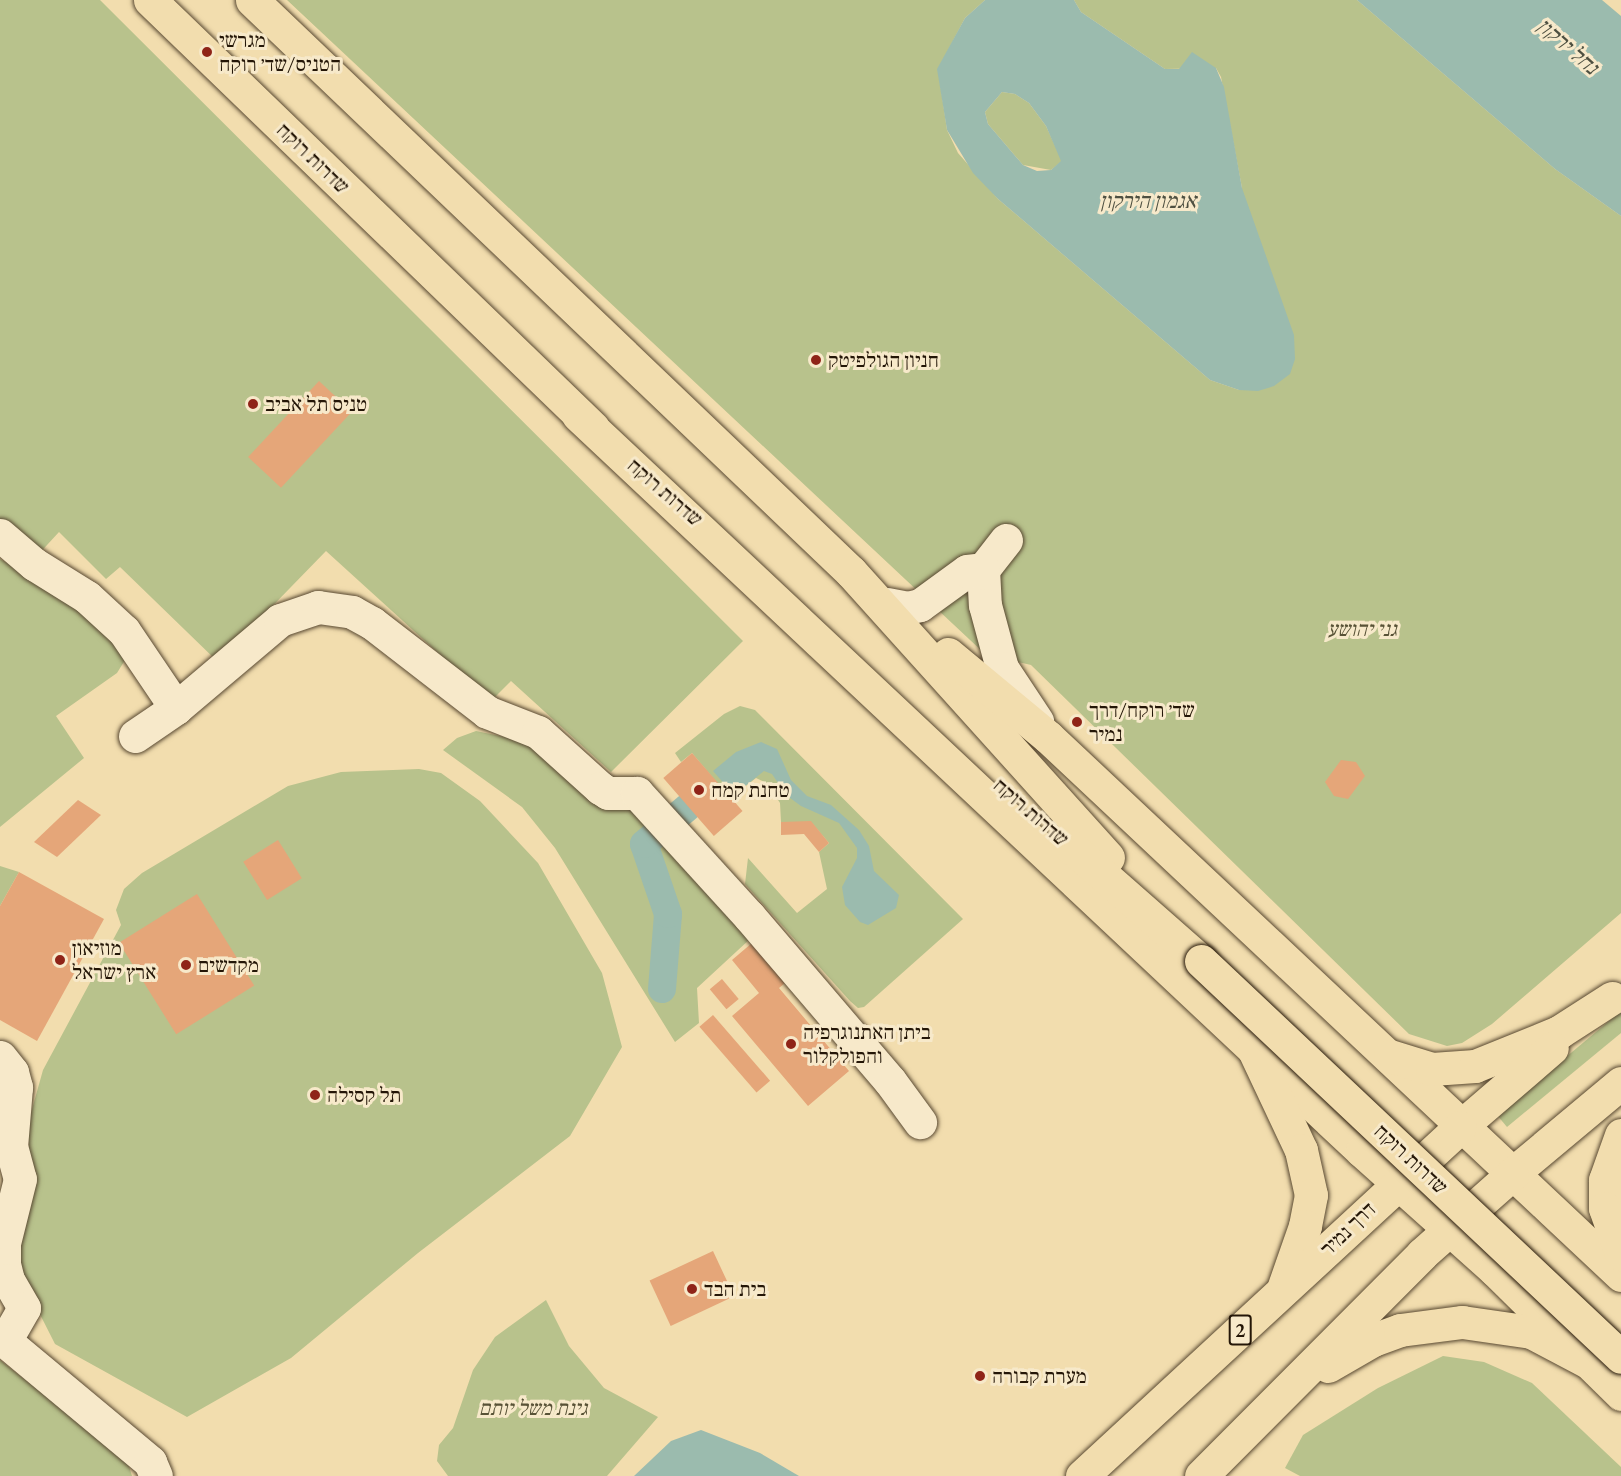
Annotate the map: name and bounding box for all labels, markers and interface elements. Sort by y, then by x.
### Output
water label: נחל ירקון [1532,12,1604,80]
place label: מגרשי הטניס/שד׳ רוקח [219,27,341,77]
marker: מגרשי הטניס/שד׳ רוקח [200,45,214,59]
street label: שדרות רוקח [271,117,355,199]
water label: אגמון הירקון [1100,188,1196,214]
place label: חניון הגולפיטק [828,347,939,373]
marker: חניון הגולפיטק [809,353,823,367]
place label: טניס תל אביב [265,391,367,417]
marker: טניס תל אביב [246,397,260,411]
street label: שדרות רוקח [622,452,708,532]
park label: גני יהושע [1327,616,1397,642]
place label: שד׳ רוקח/דרך נמיר [1089,697,1195,747]
marker: שד׳ רוקח/דרך נמיר [1070,715,1084,729]
street label: שדרות רוקח [988,772,1074,852]
place label: טחנת קמח [711,777,790,803]
marker: טחנת קמח [692,783,706,797]
place label: מוזיאון ארץ ישראל [72,935,156,985]
place label: מקדשים [198,952,259,978]
marker: מוזיאון ארץ ישראל [53,953,67,967]
marker: מקדשים [179,958,193,972]
place label: ביתן האתנוגרפיה והפולקלור [803,1019,931,1069]
marker: ביתן האתנוגרפיה והפולקלור [784,1037,798,1051]
place label: תל קסילה [327,1082,402,1108]
marker: תל קסילה [308,1088,322,1102]
street label: שדרות רוקח [1369,1119,1453,1199]
street label: דרך נמיר [1315,1197,1381,1261]
place label: בית הבד [704,1276,766,1302]
marker: בית הבד [685,1282,699,1296]
road number: 2 [1228,1313,1252,1347]
place label: מערת קבורה [992,1363,1087,1389]
marker: מערת קבורה [973,1369,987,1383]
park label: גינת משל יותם [479,1395,587,1421]

